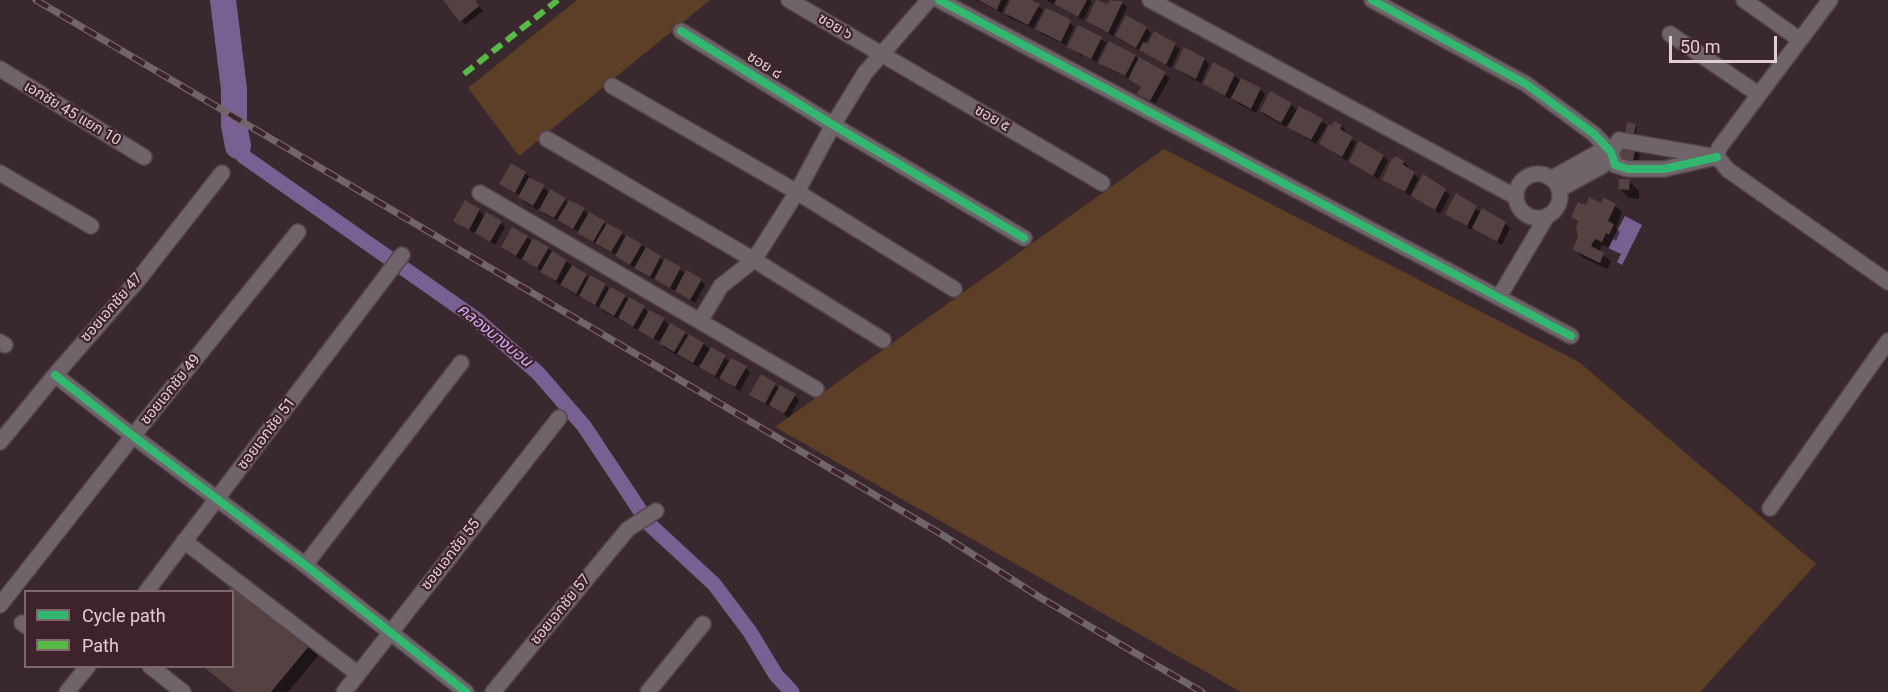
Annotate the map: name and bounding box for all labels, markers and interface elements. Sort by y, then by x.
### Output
street label: ซอย ๖ [814,10,856,44]
scale bar [1672,24,1780,62]
text: 50 m [1680,36,1720,57]
street label: ซอย ๘ [743,48,785,84]
street label: เอกชัย 45 แยก 10 [20,78,124,150]
street label: ซอย ๕ [971,102,1013,136]
street label: ซอยเอกชัย 47 [77,270,147,346]
water label: คลองบางบอน [453,300,535,372]
street label: ซอยเอกชัย 49 [137,351,205,429]
street label: ซอยเอกชัย 51 [234,394,300,474]
street label: ซอยเอกชัย 55 [418,516,484,594]
street label: ซอยเอกชัย 57 [527,571,595,649]
legend [24,590,234,668]
text: Cycle path [82,605,166,626]
text: Path [82,635,119,656]

